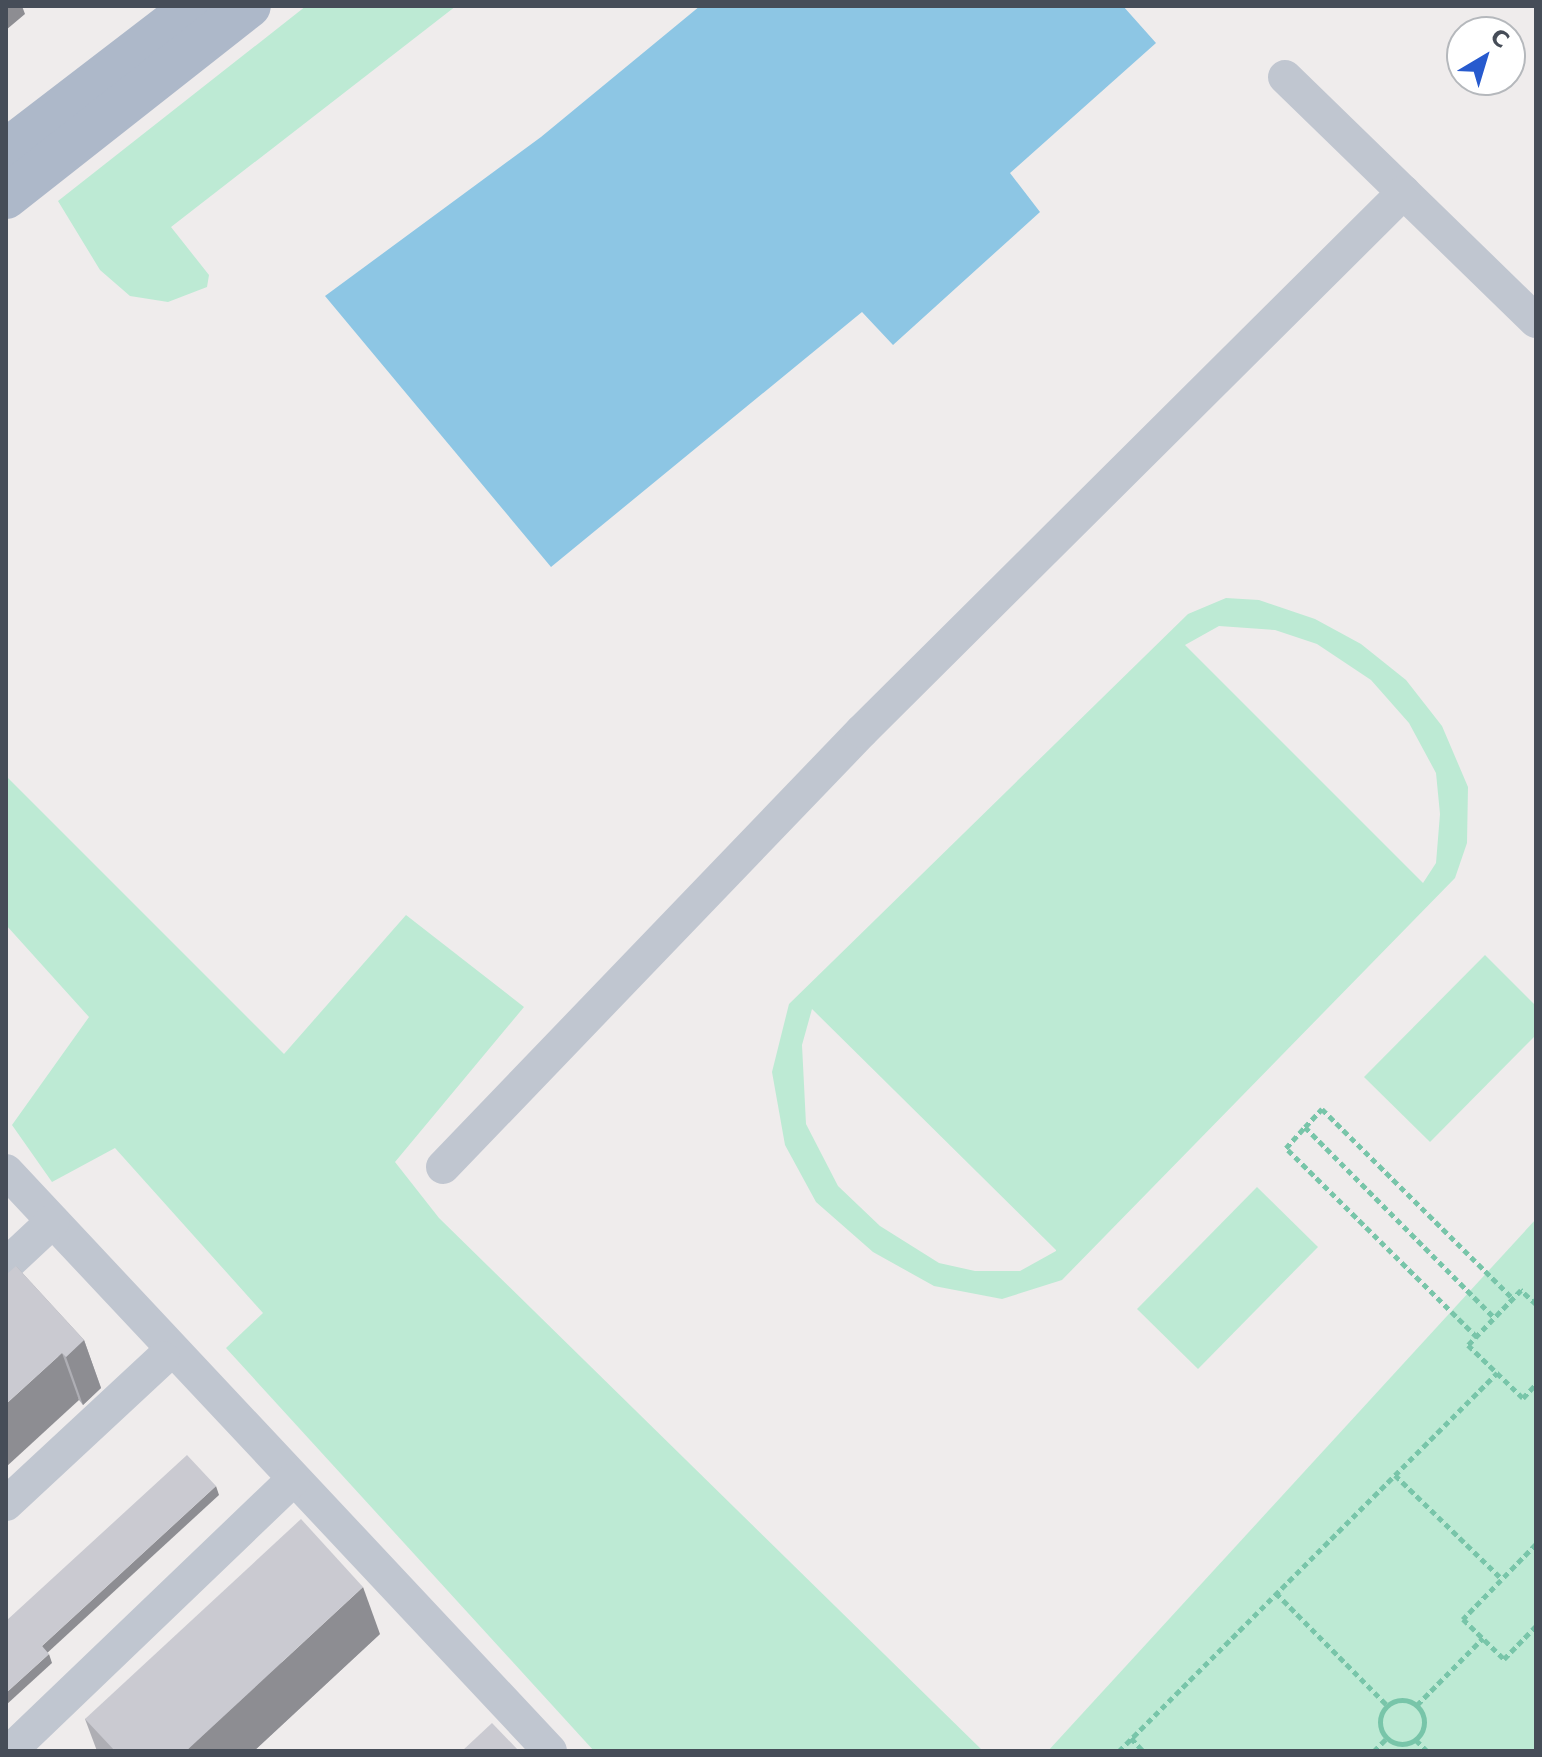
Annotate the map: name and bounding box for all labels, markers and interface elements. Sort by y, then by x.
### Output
north arrow [1446,16,1526,96]
text: С [1486,23,1514,53]

